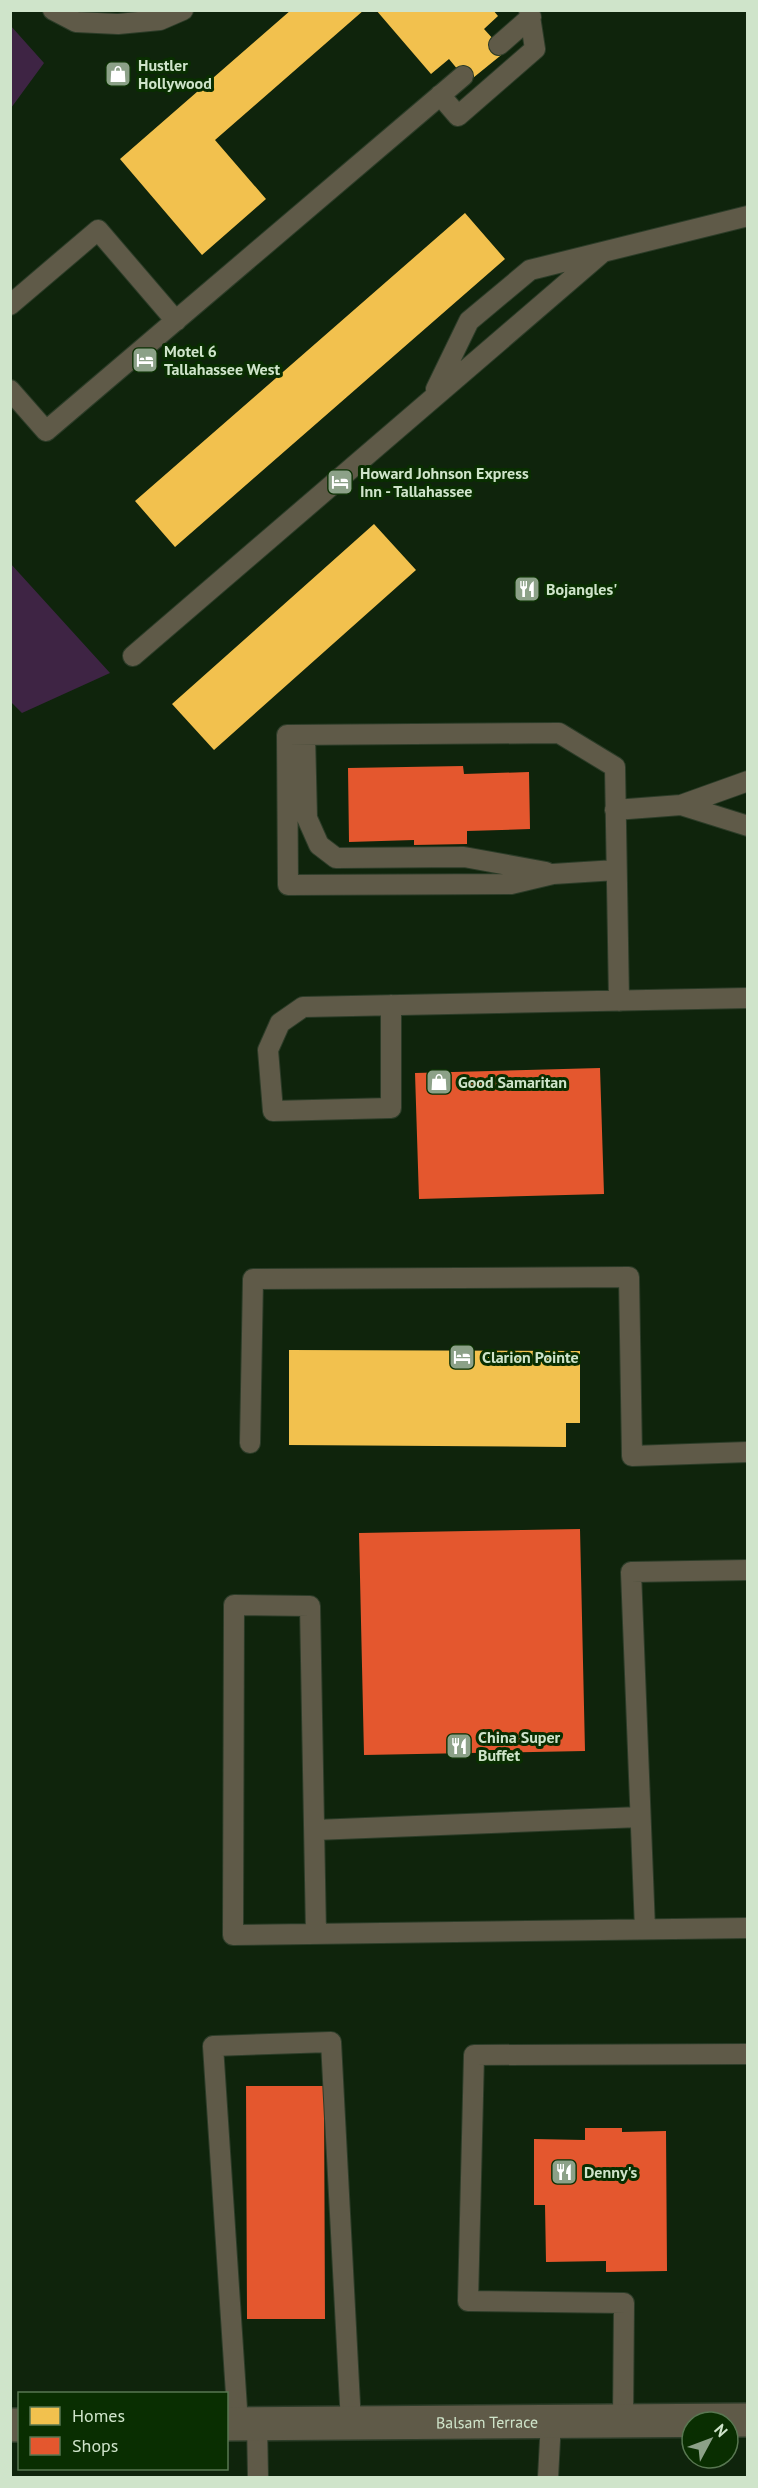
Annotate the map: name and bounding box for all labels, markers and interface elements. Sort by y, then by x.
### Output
place label: Hustler Hollywood [138,55,212,93]
shop icon: Hustler Hollywood [103,59,133,89]
place label: Motel 6 Tallahassee West [164,341,280,379]
hotel icon: Motel 6 Tallahassee West [130,345,160,375]
place label: Howard Johnson Express Inn - Tallahassee [360,463,529,501]
hotel icon: Howard Johnson Express Inn - Tallahassee [325,467,355,497]
restaurant icon: Bojangles' [512,574,542,604]
place label: Bojangles' [546,579,617,599]
shop icon: Good Samaritan [424,1067,454,1097]
place label: Good Samaritan [458,1072,567,1092]
hotel icon: Clarion Pointe [447,1342,477,1372]
place label: Clarion Pointe [482,1347,579,1367]
place label: China Super Buffet [478,1727,561,1765]
restaurant icon: China Super Buffet [444,1731,474,1761]
restaurant icon: Denny's [549,2157,579,2187]
place label: Denny's [584,2162,637,2182]
legend [18,2392,228,2470]
text: Homes [72,2404,125,2427]
north arrow [680,2410,740,2470]
street label: Balsam Terrace [436,2412,538,2432]
text: N [710,2420,732,2441]
text: Shops [72,2434,118,2457]

